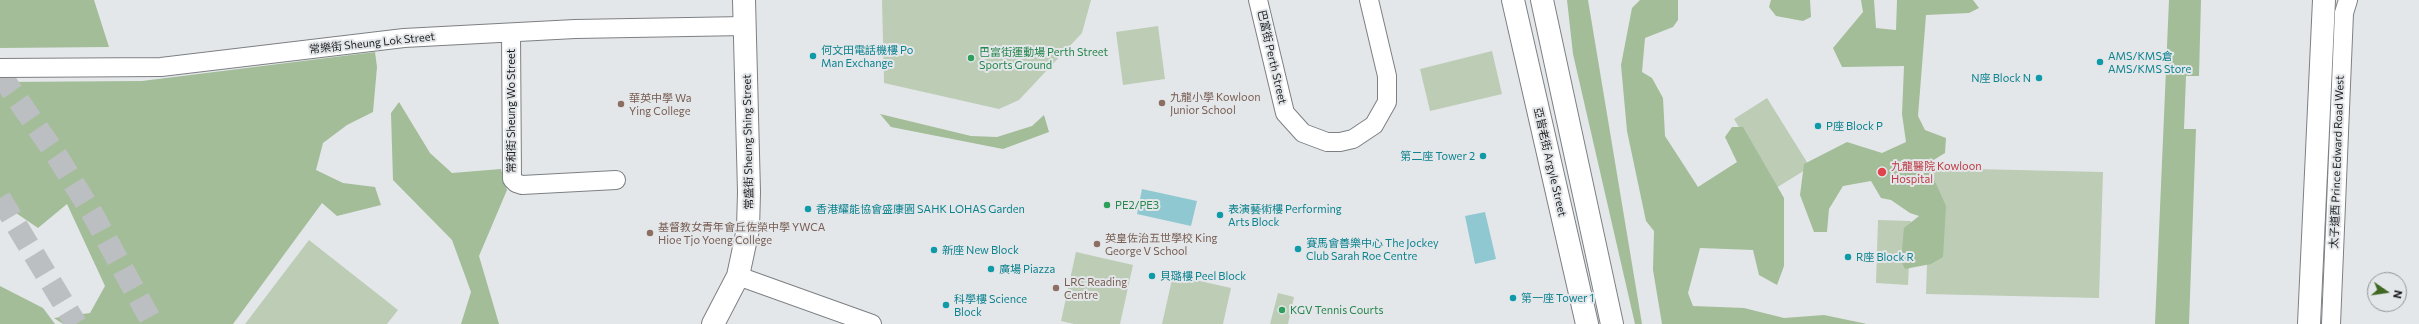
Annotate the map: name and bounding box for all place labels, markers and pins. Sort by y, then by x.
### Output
place label: 何文田電話機樓 Po Man Exchange [821,43,913,69]
place label: 巴富街運動場 Perth Street Sports Ground [979,45,1108,71]
place label: AMS/KMS倉 AMS/KMS Store [2108,49,2191,75]
marker: 何文田電話機樓 Po Man Exchange [808,51,818,61]
marker: 巴富街運動場 Perth Street Sports Ground [966,53,976,63]
marker: AMS/KMS倉 AMS/KMS Store [2095,57,2105,67]
place label: N座 Block N [1971,71,2031,85]
marker: N座 Block N [2034,73,2044,83]
place label: 九龍小學 Kowloon Junior School [1170,90,1261,116]
place label: 華英中學 Wa Ying College [629,91,691,117]
marker: 九龍小學 Kowloon Junior School [1157,98,1167,108]
marker: 華英中學 Wa Ying College [616,99,626,109]
place label: P座 Block P [1826,119,1883,133]
marker: P座 Block P [1813,121,1823,131]
place label: 第二座 Tower 2 [1400,149,1475,163]
marker: 第二座 Tower 2 [1478,151,1488,161]
place label: 九龍醫院 Kowloon Hospital [1891,159,1982,185]
marker: 九龍醫院 Kowloon Hospital [1876,166,1888,178]
place label: PE2/PE3 [1115,198,1159,212]
marker: PE2/PE3 [1102,200,1112,210]
place label: 香港耀能協會盛康園 SAHK LOHAS Garden [816,202,1025,216]
place label: 表演藝術樓 Performing Arts Block [1228,202,1342,228]
marker: 香港耀能協會盛康園 SAHK LOHAS Garden [803,204,813,214]
marker: 表演藝術樓 Performing Arts Block [1215,210,1225,220]
place label: 基督教女青年會丘佐榮中學 YWCA Hioe Tjo Yoeng College [658,220,825,246]
marker: 基督教女青年會丘佐榮中學 YWCA Hioe Tjo Yoeng College [645,228,655,238]
place label: 英皇佐治五世學校 King George V School [1105,231,1218,257]
place label: 賽馬會善樂中心 The Jockey Club Sarah Roe Centre [1306,236,1439,262]
marker: 英皇佐治五世學校 King George V School [1092,239,1102,249]
place label: 新座 New Block [942,243,1019,257]
marker: 賽馬會善樂中心 The Jockey Club Sarah Roe Centre [1293,244,1303,254]
marker: 新座 New Block [929,245,939,255]
place label: R座 Block R [1856,250,1914,264]
marker: R座 Block R [1843,252,1853,262]
place label: 廣場 Piazza [999,262,1055,276]
marker: 廣場 Piazza [986,264,996,274]
place label: 貝璐樓 Peel Block [1160,269,1246,283]
marker: 貝璐樓 Peel Block [1147,271,1157,281]
place label: LRC Reading Centre [1064,275,1127,301]
marker: LRC Reading Centre [1051,283,1061,293]
place label: 第一座 Tower 1 [1521,291,1594,305]
place label: 科學樓 Science Block [954,292,1027,318]
marker: 第一座 Tower 1 [1508,293,1518,303]
marker: 科學樓 Science Block [941,300,951,310]
place label: KGV Tennis Courts [1290,303,1383,317]
marker: KGV Tennis Courts [1277,305,1287,315]

